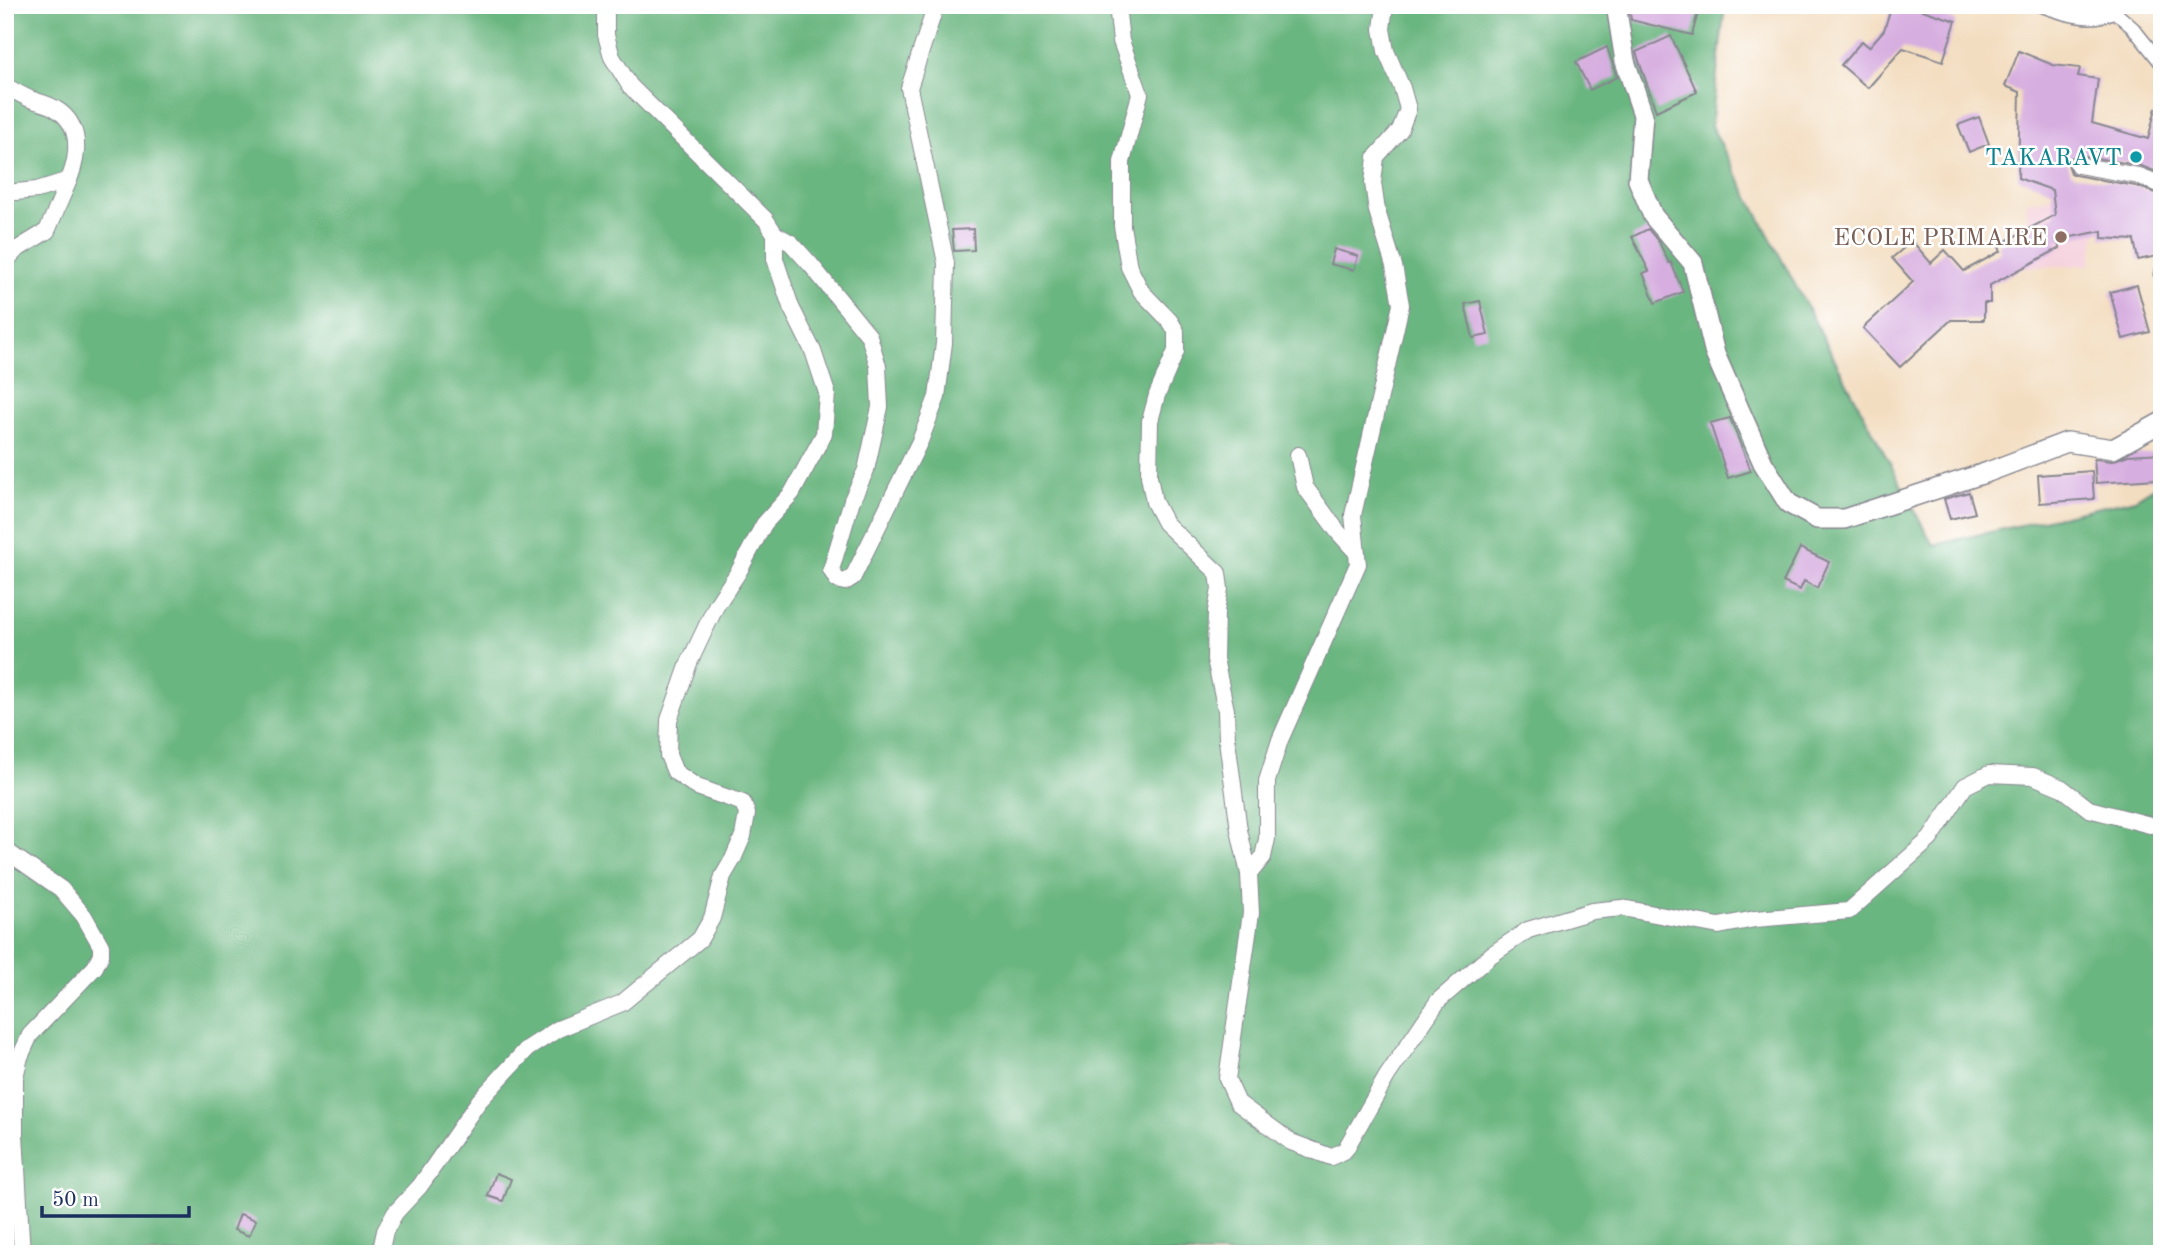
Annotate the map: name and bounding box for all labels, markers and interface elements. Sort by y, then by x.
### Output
place label: TAKARAVT [1985,147,2122,171]
marker: TAKARAVT [2128,149,2144,165]
place label: ECOLE PRIMAIRE [1834,227,2047,251]
marker: ECOLE PRIMAIRE [2053,229,2069,245]
scale bar [42,1175,189,1219]
text: 50 m [52,1190,99,1211]

